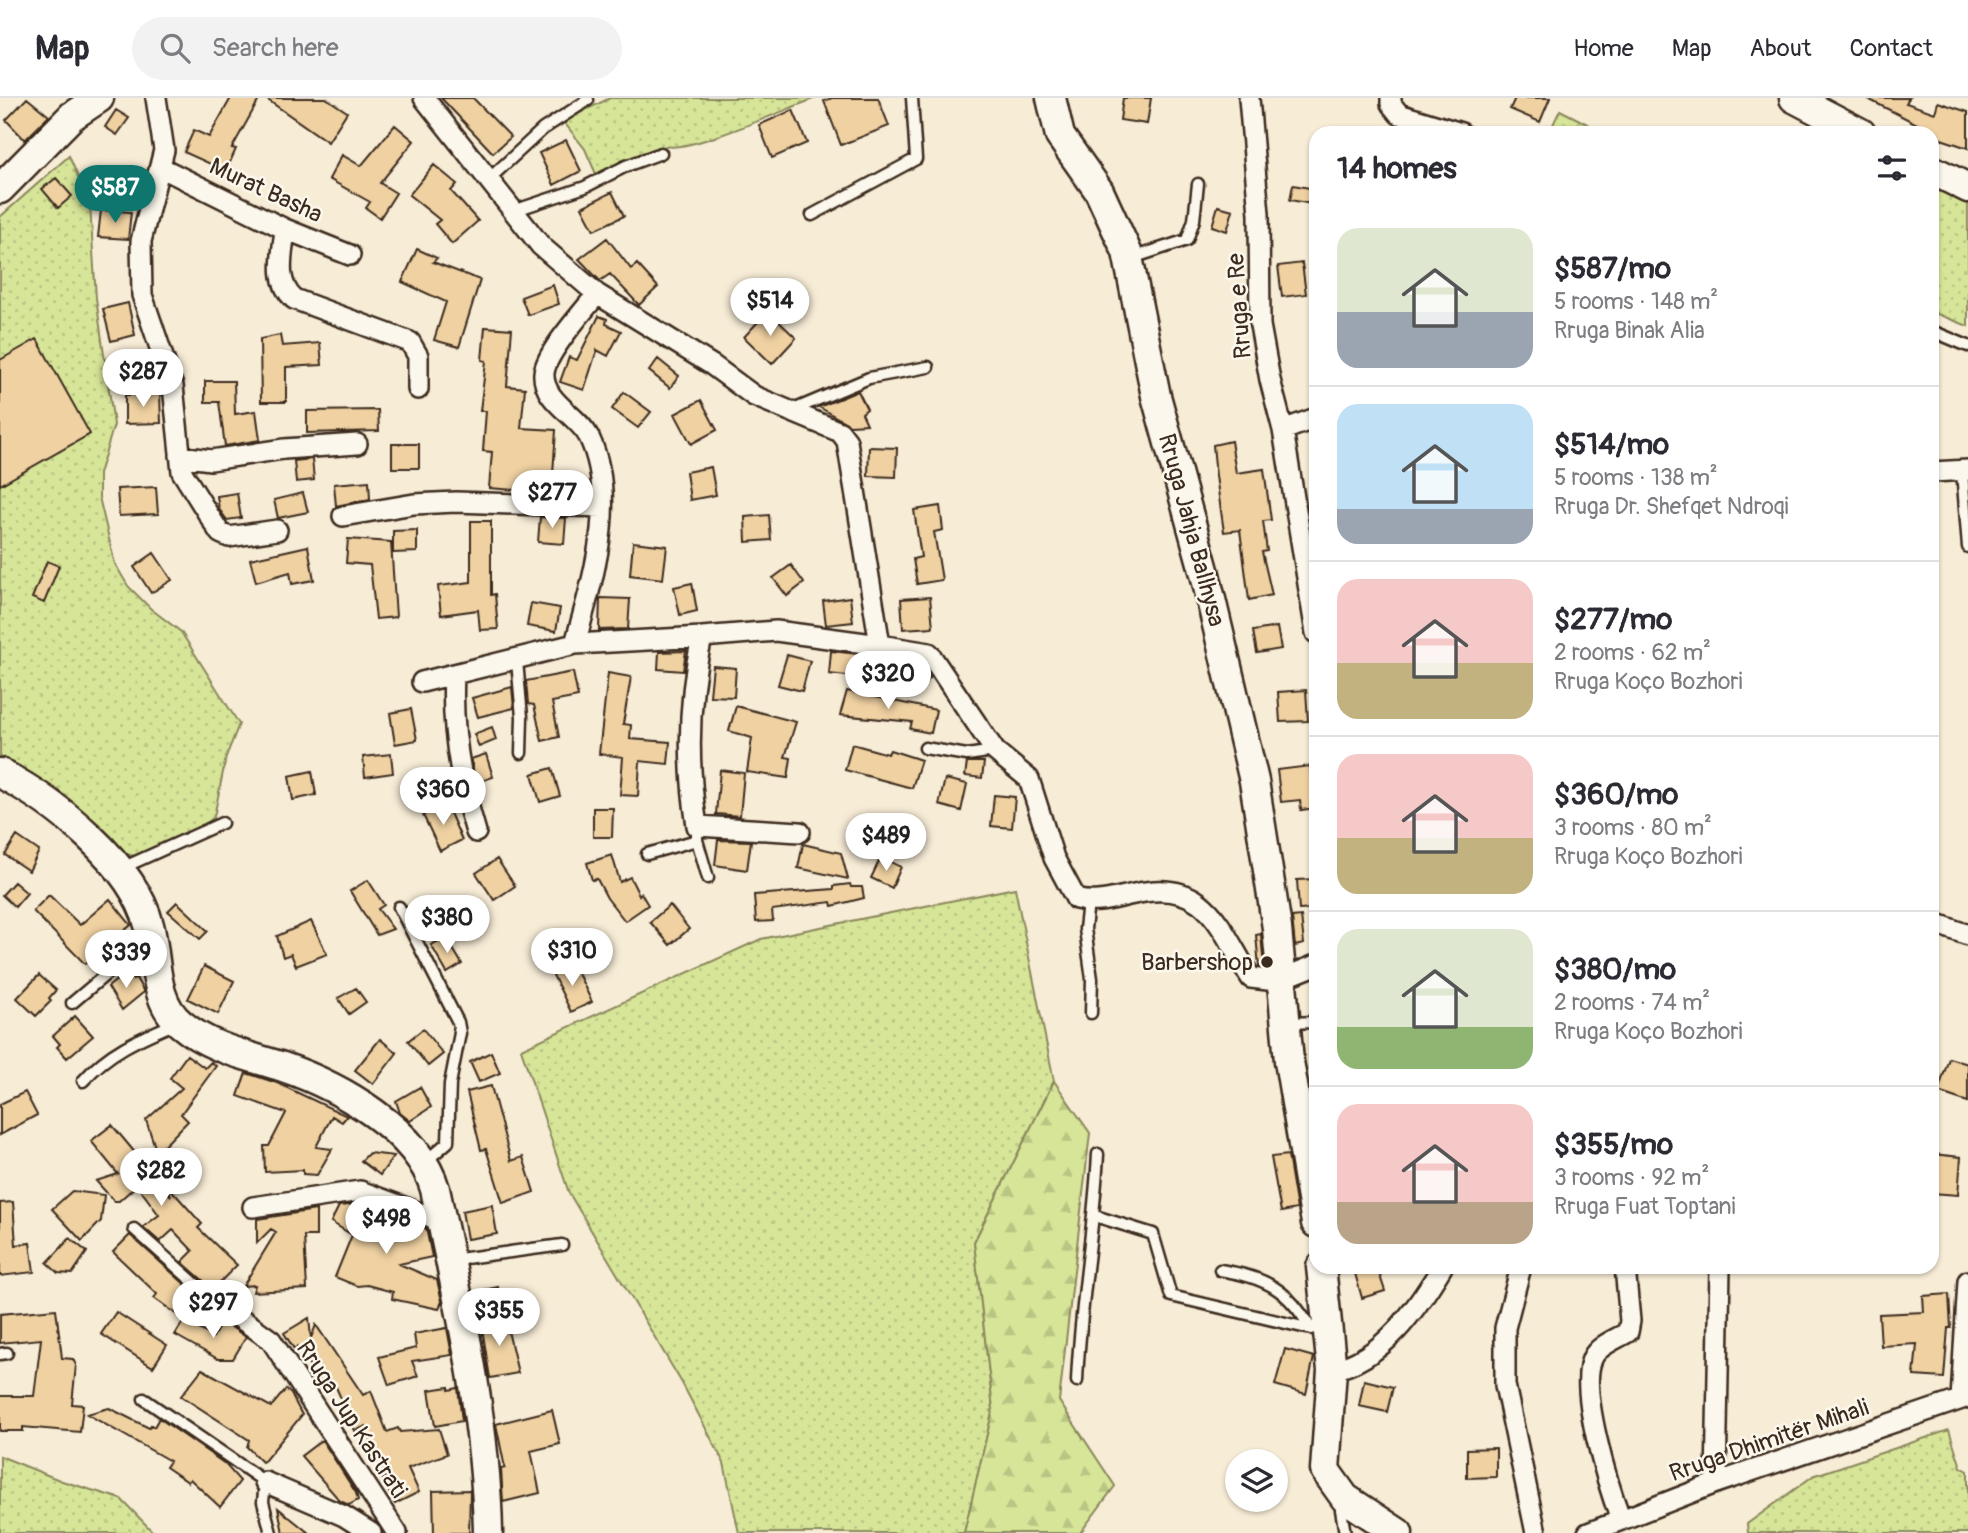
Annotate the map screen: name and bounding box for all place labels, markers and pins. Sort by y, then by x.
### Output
pin: $587 [74,166,156,225]
pin: $514 [729,278,811,338]
pin: $287 [102,350,184,409]
pin: $277 [511,470,593,530]
pin: $320 [847,652,929,711]
pin: $360 [402,768,484,827]
pin: $489 [845,814,927,873]
pin: $380 [406,896,488,955]
pin: $310 [531,928,613,988]
pin: $339 [85,930,167,990]
place label: Barbershop [1141,948,1253,977]
marker: Barbershop [1259,954,1275,970]
pin: $282 [120,1148,202,1208]
pin: $498 [345,1196,427,1256]
pin: $297 [172,1280,254,1340]
pin: $355 [458,1288,540,1348]

